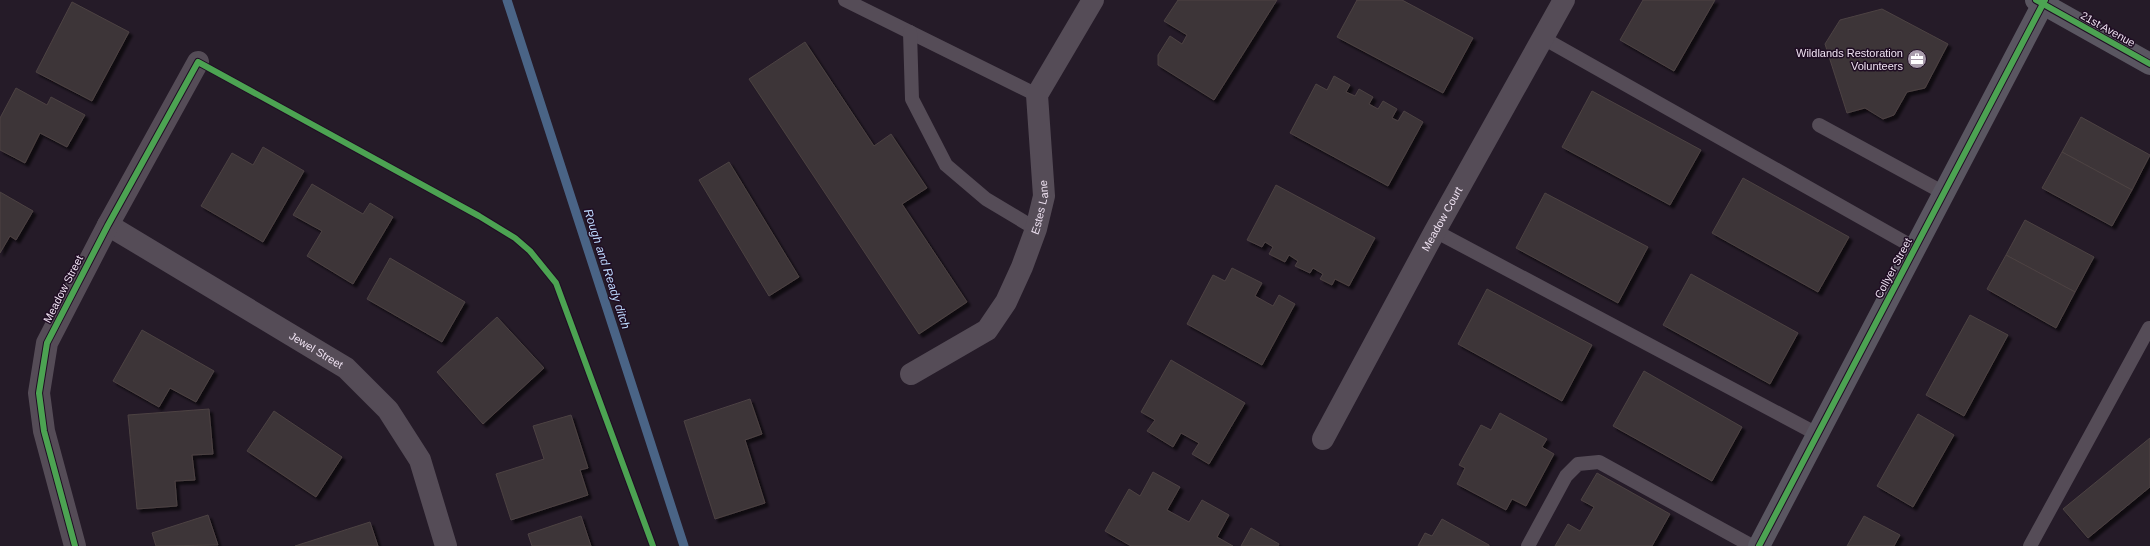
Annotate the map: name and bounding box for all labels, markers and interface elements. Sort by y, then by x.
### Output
street label: 21st Avenue [2079,9,2137,49]
place label: Wildlands Restoration Volunteers [1796,47,1903,72]
office icon: Wildlands Restoration Volunteers [1906,48,1928,70]
street label: Estes Lane [1029,180,1050,236]
street label: Meadow Court [1419,185,1464,253]
water label: Rough and Ready ditch [581,207,633,331]
street label: Collyer Street [1872,236,1914,300]
street label: Meadow Street [41,253,85,325]
street label: Jewel Street [287,329,345,371]

